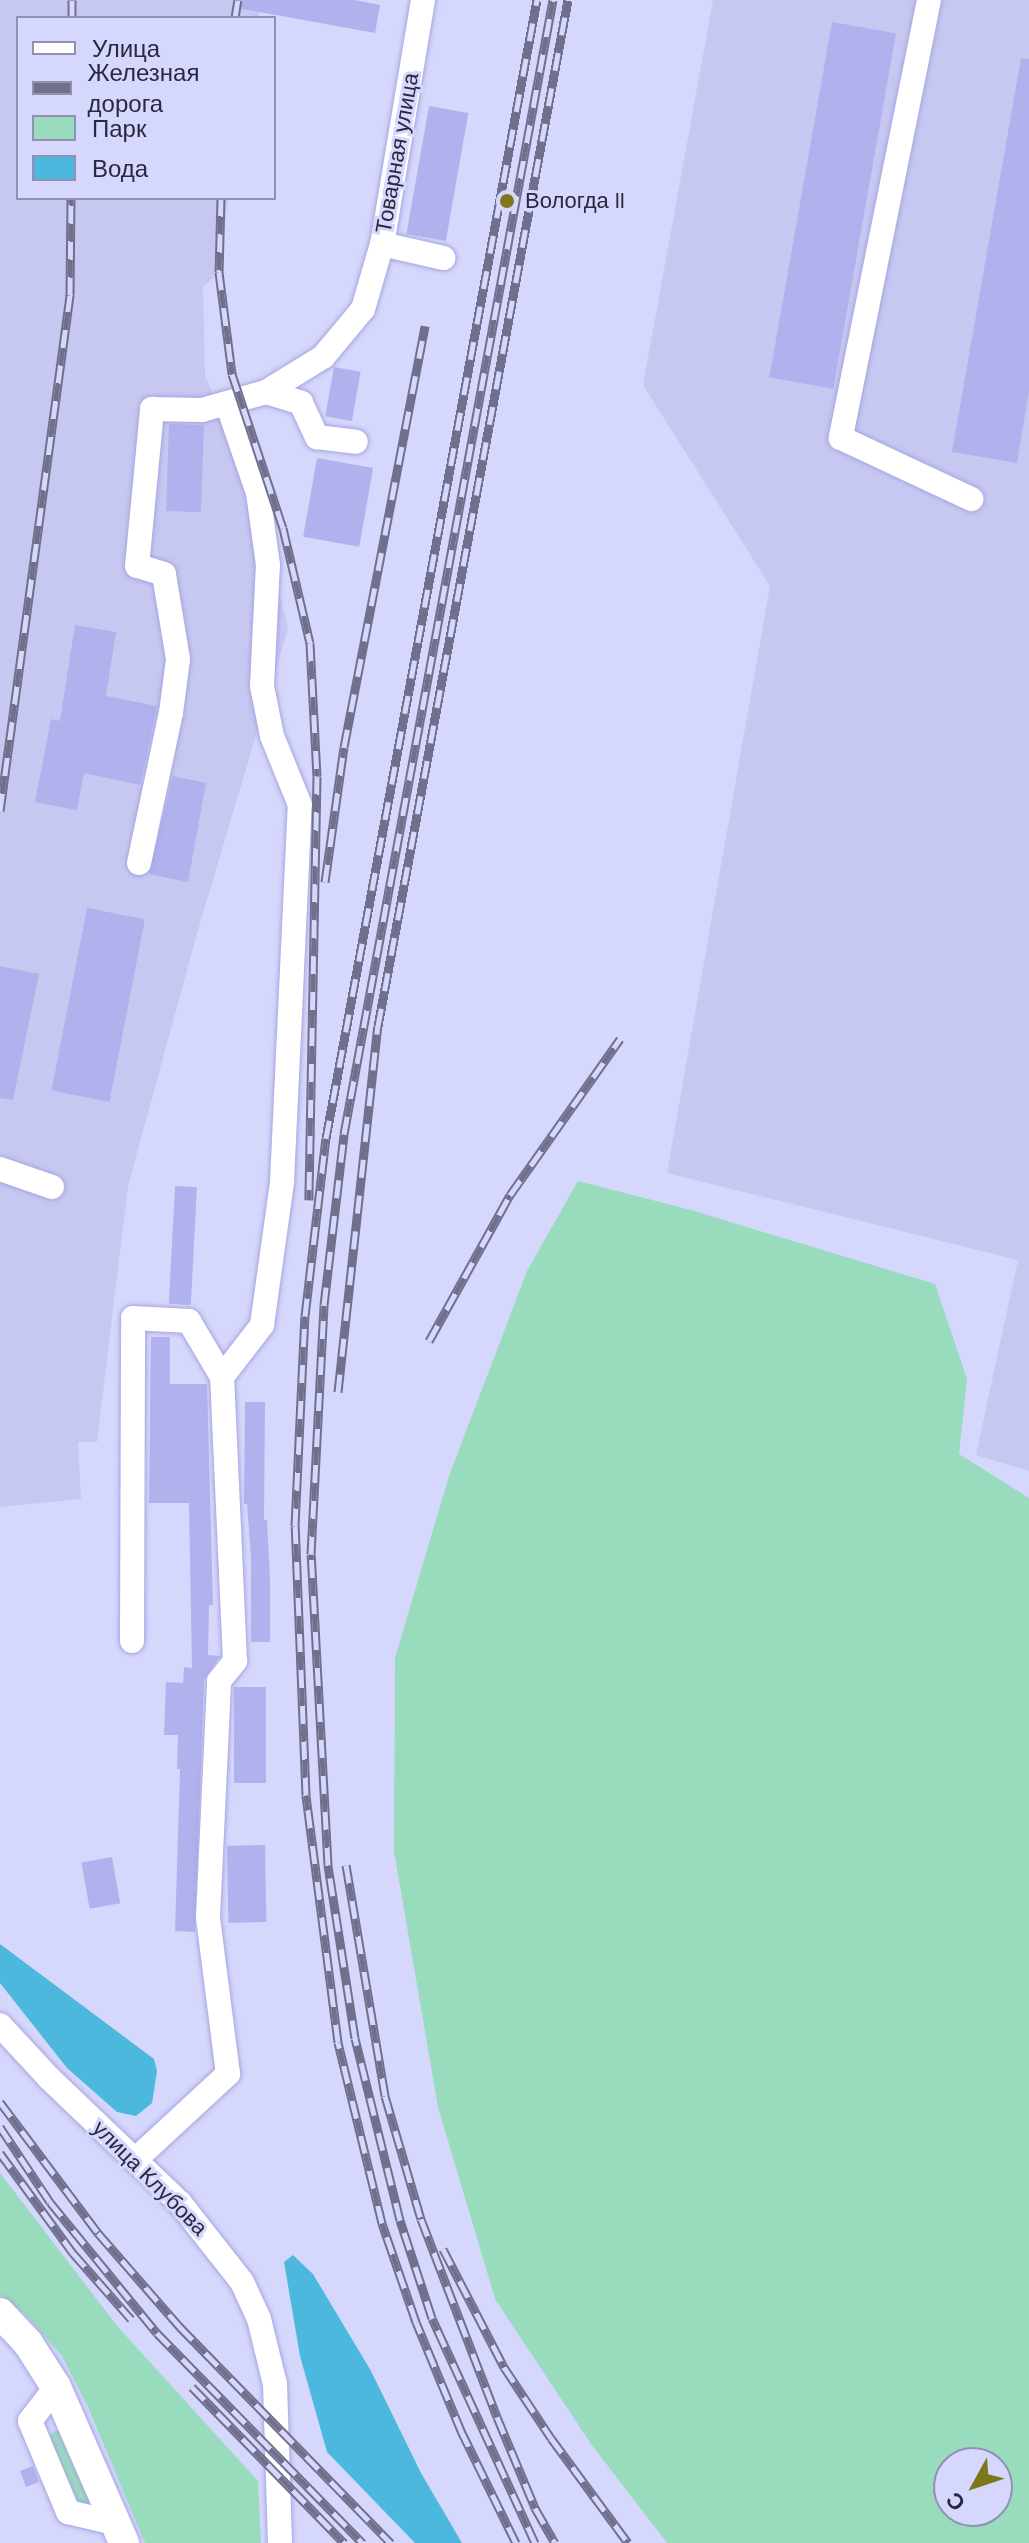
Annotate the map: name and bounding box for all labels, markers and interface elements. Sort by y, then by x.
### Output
legend [16,16,276,200]
text: Улица [92,33,160,64]
text: Железная дорога [88,57,199,119]
street label: Товарная улица [370,71,424,235]
text: Парк [92,113,146,144]
text: Вода [92,153,148,184]
place label: Вологда II [525,188,625,214]
marker: Вологда II [496,190,518,212]
street label: улица Клубова [87,2115,213,2241]
north arrow [933,2447,1013,2527]
text: С [940,2486,972,2517]

